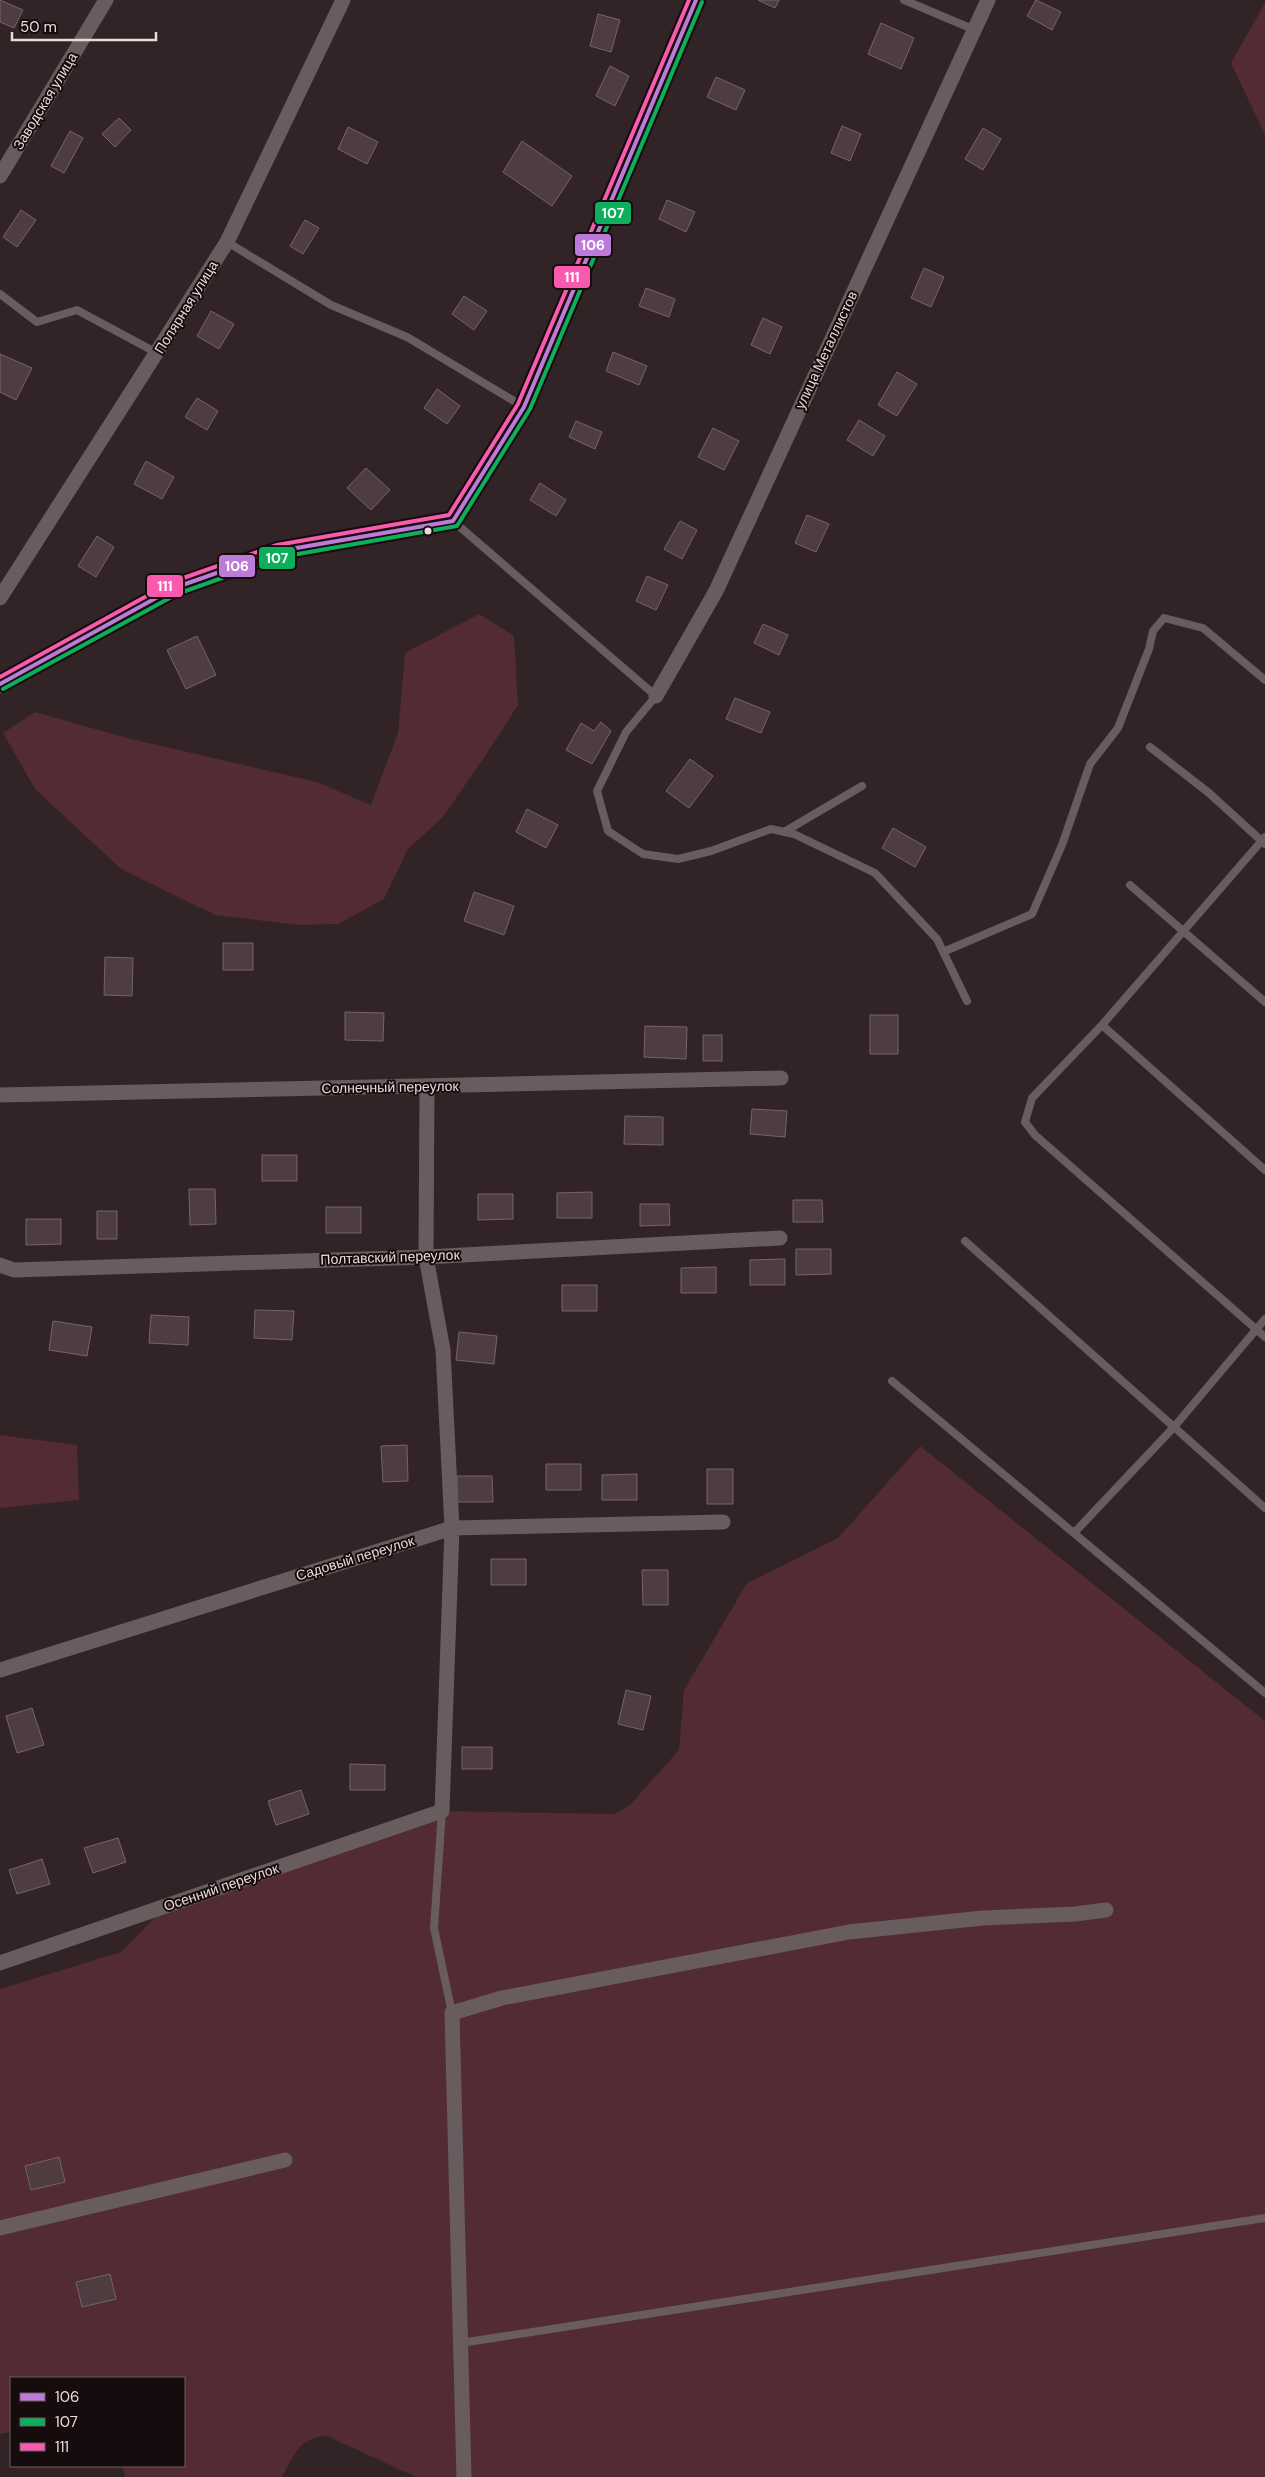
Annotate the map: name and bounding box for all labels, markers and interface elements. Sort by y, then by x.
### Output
scale bar [12,10,156,42]
text: 50 m [20,17,57,37]
street label: Заводская улица [9,49,81,153]
line badge: 107 [594,201,632,225]
text: 107 [602,204,625,222]
line badge: 106 [574,233,612,257]
text: 106 [581,236,605,254]
street label: Полярная улица [150,257,222,357]
line badge: 111 [553,265,591,289]
text: 111 [564,268,580,286]
street label: улица Металлистов [791,288,861,412]
unlabelled marker [423,526,433,536]
line badge: 107 [258,546,296,570]
text: 107 [266,549,289,567]
line badge: 106 [218,554,256,578]
text: 106 [225,557,249,575]
line badge: 111 [146,574,184,598]
text: 111 [157,577,173,595]
street label: Солнечный переулок [321,1077,460,1097]
street label: Полтавский переулок [320,1246,461,1268]
street label: Садовый переулок [294,1531,417,1585]
street label: Осенний переулок [161,1859,282,1915]
legend [10,2377,185,2467]
text: 106 [55,2387,79,2407]
text: 107 [55,2412,78,2432]
text: 111 [55,2437,69,2457]

